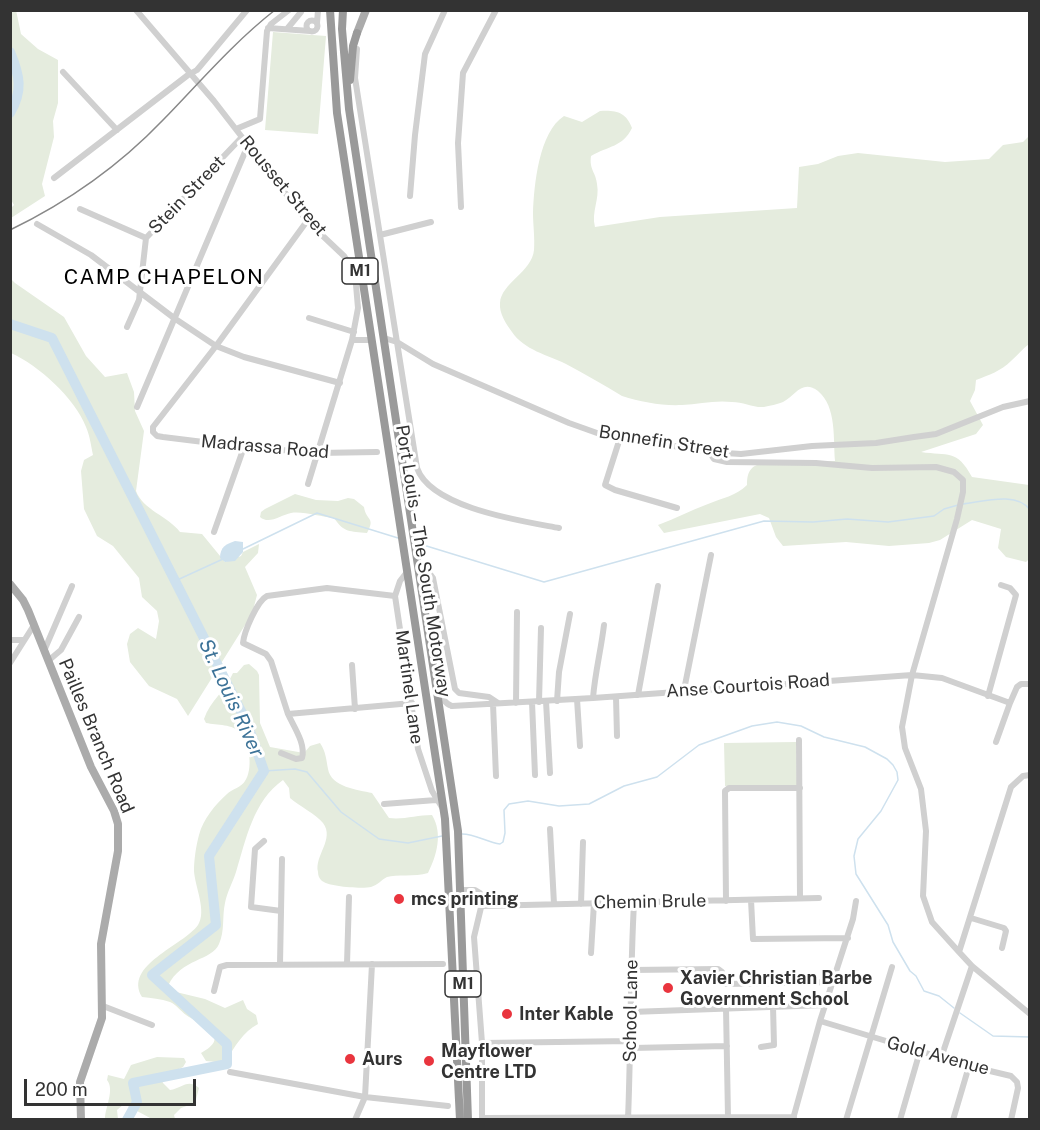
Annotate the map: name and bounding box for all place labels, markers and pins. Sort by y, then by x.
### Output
place label: mcs printing [411,888,518,910]
marker: mcs printing [392,892,406,906]
place label: Xavier Christian Barbe Government School [680,967,872,1010]
marker: Xavier Christian Barbe Government School [661,981,675,995]
place label: Inter Kable [519,1003,614,1025]
marker: Inter Kable [500,1007,514,1021]
place label: Mayflower Centre LTD [441,1040,537,1082]
place label: Aurs [362,1048,403,1070]
marker: Aurs [343,1052,357,1066]
marker: Mayflower Centre LTD [422,1054,436,1068]

